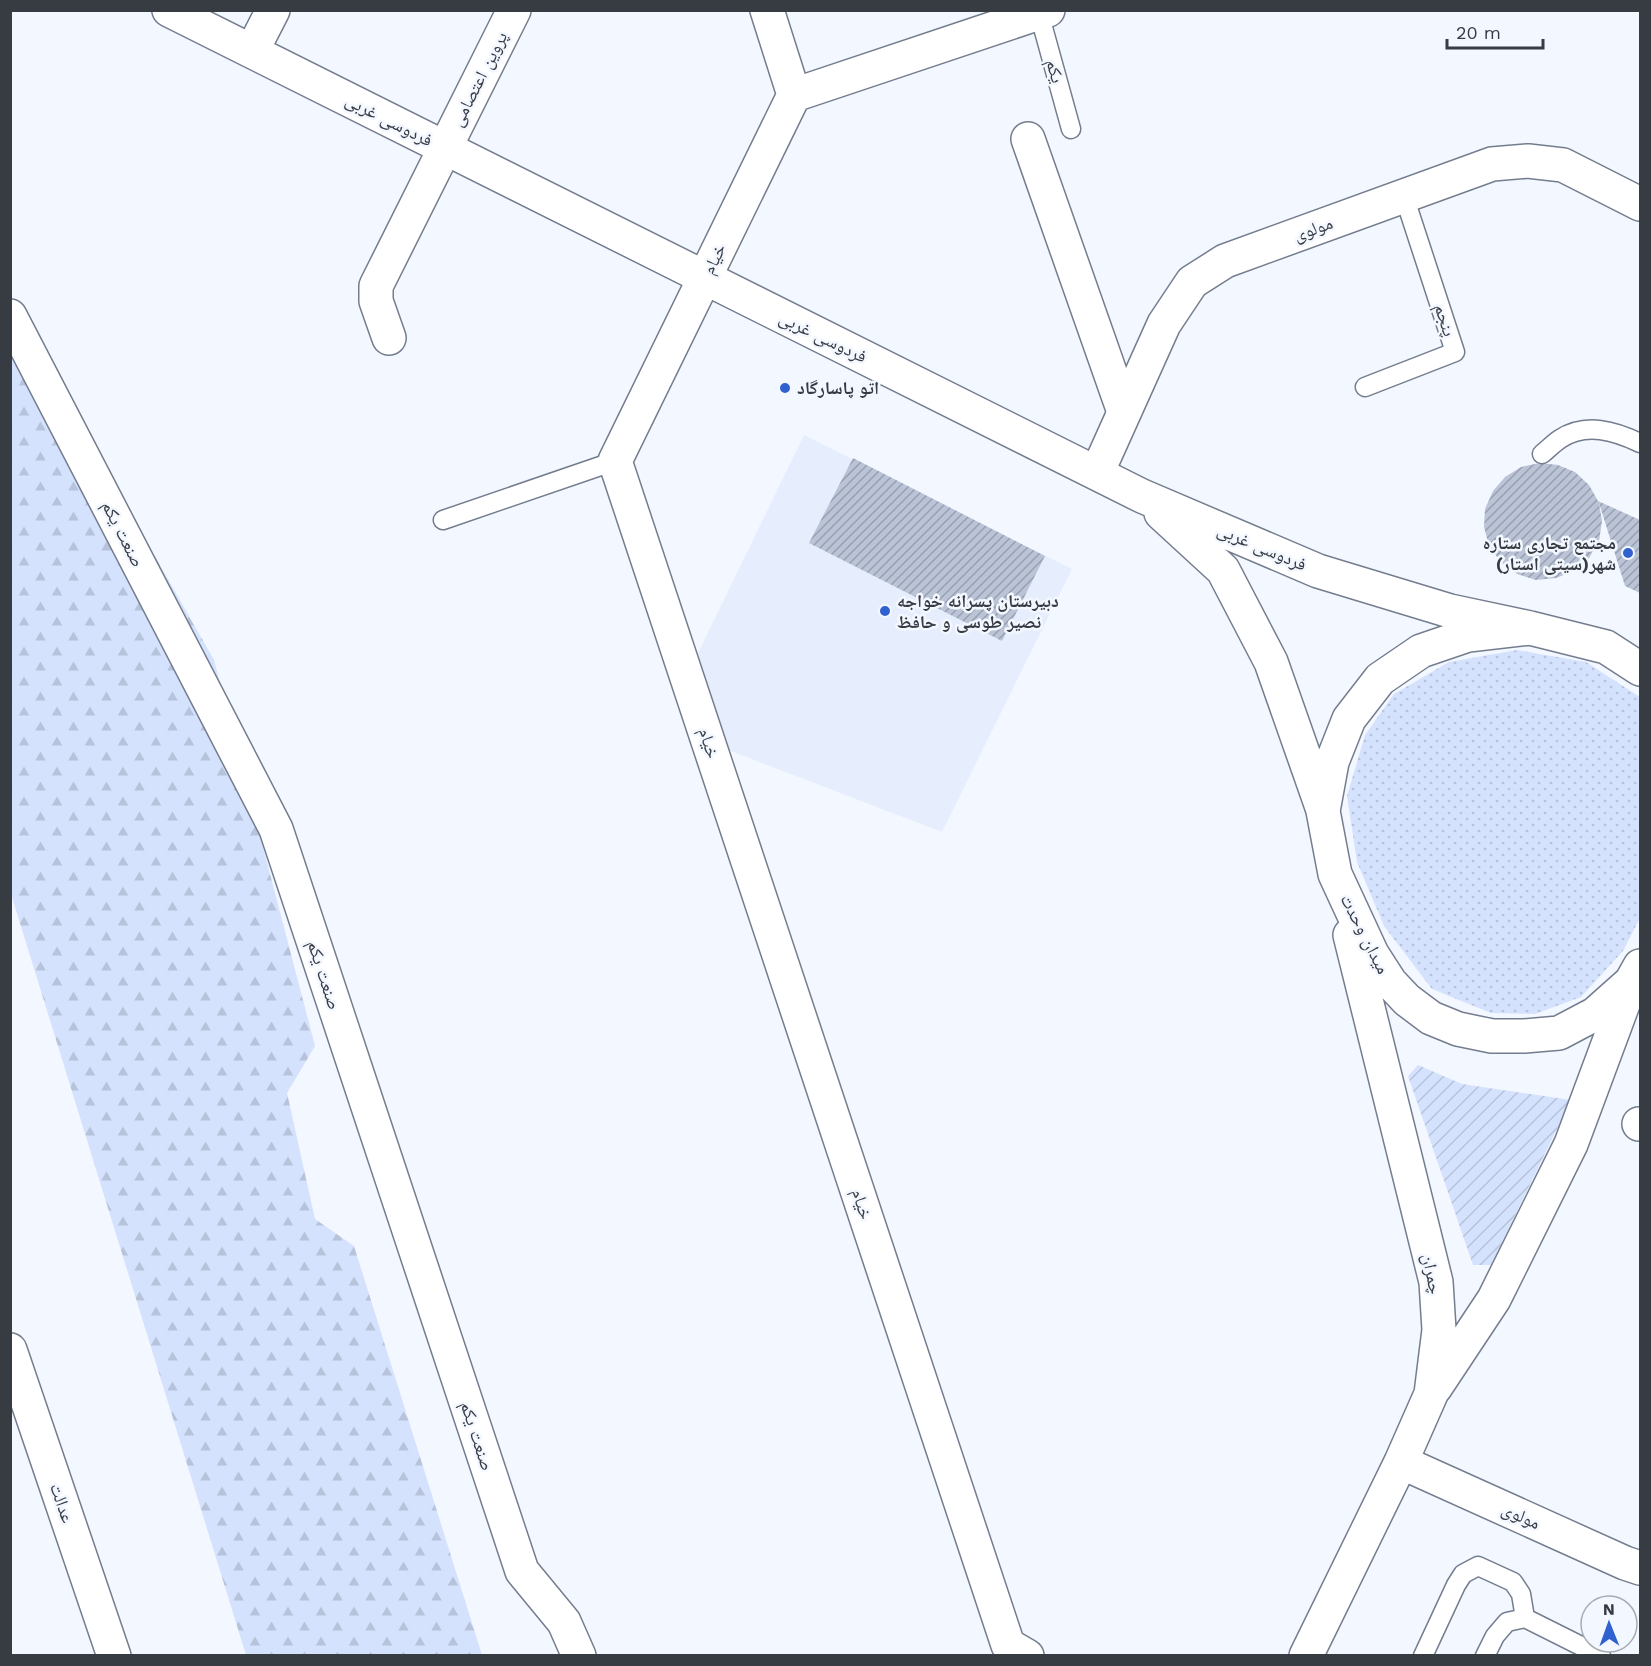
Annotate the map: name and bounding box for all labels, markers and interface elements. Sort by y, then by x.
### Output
scale bar [1447,12,1543,50]
text: 20 m [1456,22,1501,43]
street label: پروین اعتصامی [446,28,512,130]
street label: یکم [1040,56,1069,86]
street label: فردوسی غربی [342,89,436,151]
street label: مولوی [1290,212,1336,246]
street label: خیام [697,240,732,278]
street label: پنجم [1429,301,1461,339]
street label: فردوسی غربی [776,306,870,368]
place label: اتو پاسارگاد [797,377,879,399]
marker: اتو پاسارگاد [778,381,792,395]
street label: صنعت یکم [96,497,149,571]
street label: فردوسی غربی [1214,518,1310,576]
place label: مجتمع تجاری ستاره شهر(سیتی استار) [1483,532,1616,575]
marker: مجتمع تجاری ستاره شهر(سیتی استار) [1621,546,1635,560]
place label: دبیرستان پسرانه خواجه نصیر طوسی و حافظ [897,590,1059,633]
marker: دبیرستان پسرانه خواجه نصیر طوسی و حافظ [878,604,892,618]
street label: خیام [693,725,724,762]
street label: میدان وحدت [1336,890,1394,978]
street label: صنعت یکم [302,938,346,1013]
street label: خیام [846,1186,877,1223]
street label: چمران [1417,1252,1447,1296]
street label: صنعت یکم [455,1399,499,1474]
street label: عدالت [46,1480,79,1525]
street label: مولوی [1498,1498,1544,1534]
north arrow [1579,1594,1639,1654]
text: N [1603,1600,1615,1619]

